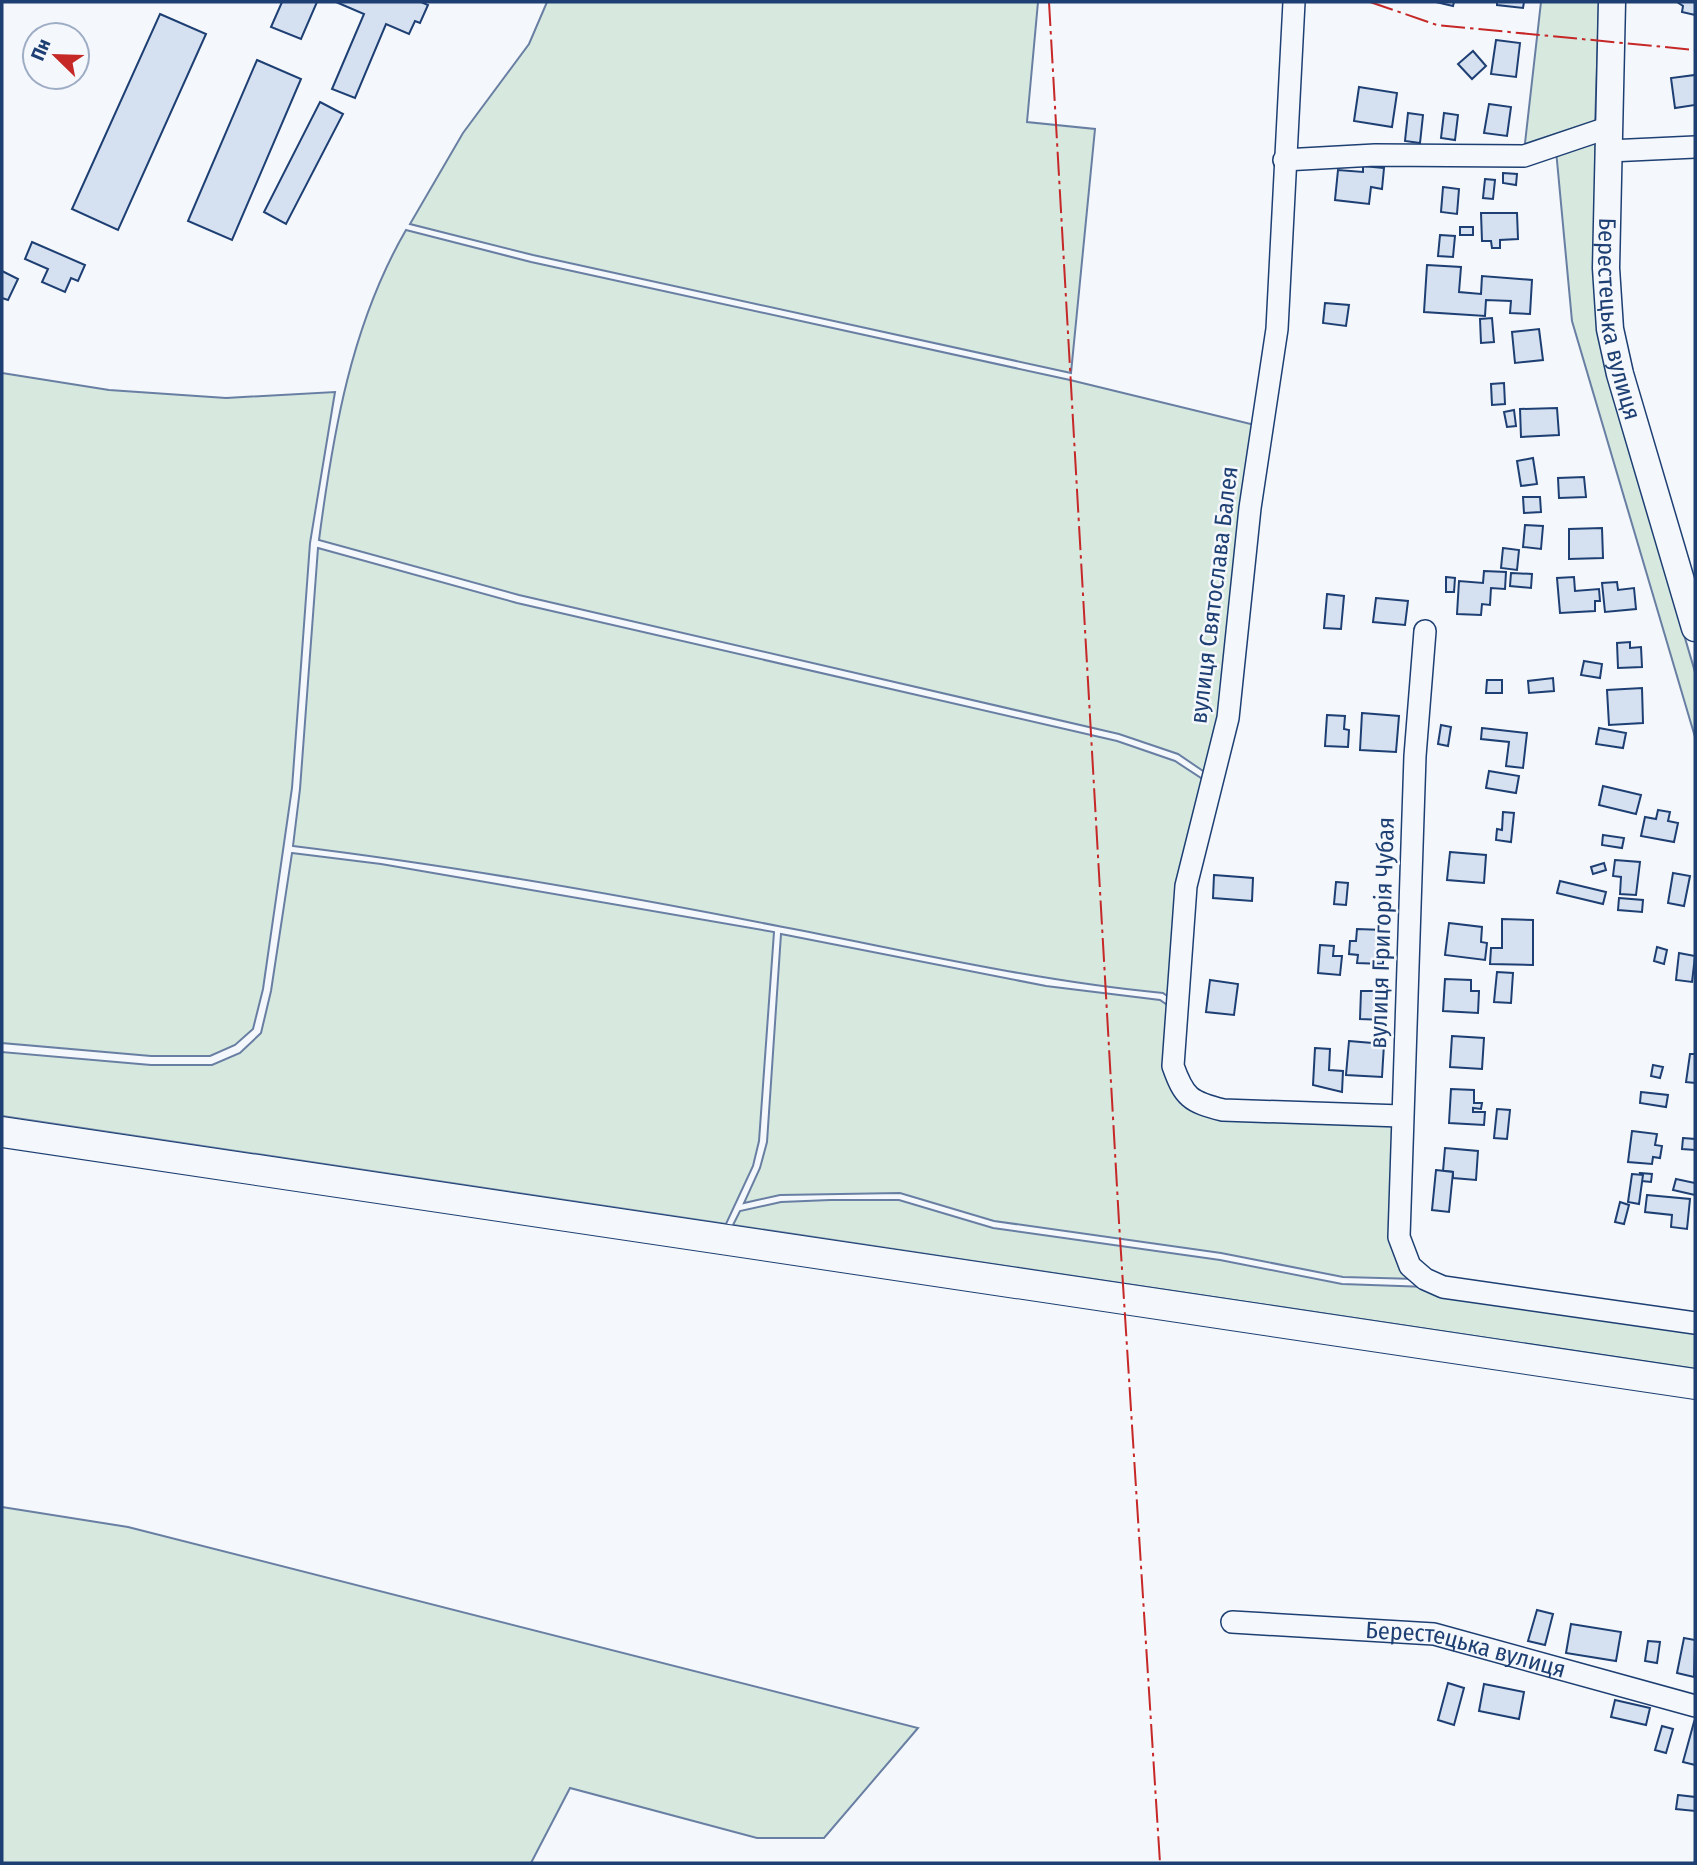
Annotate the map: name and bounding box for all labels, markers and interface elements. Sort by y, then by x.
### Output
north arrow [21,21,91,91]
text: Пн [26,35,56,64]
street label: Берестецька вулиця [1592,217,1647,423]
street label: вулиця Святослава Балея [1184,465,1244,725]
street label: вулиця Григорія Чубая [1364,817,1400,1049]
street label: Берестецька вулиця [1365,1616,1569,1684]

